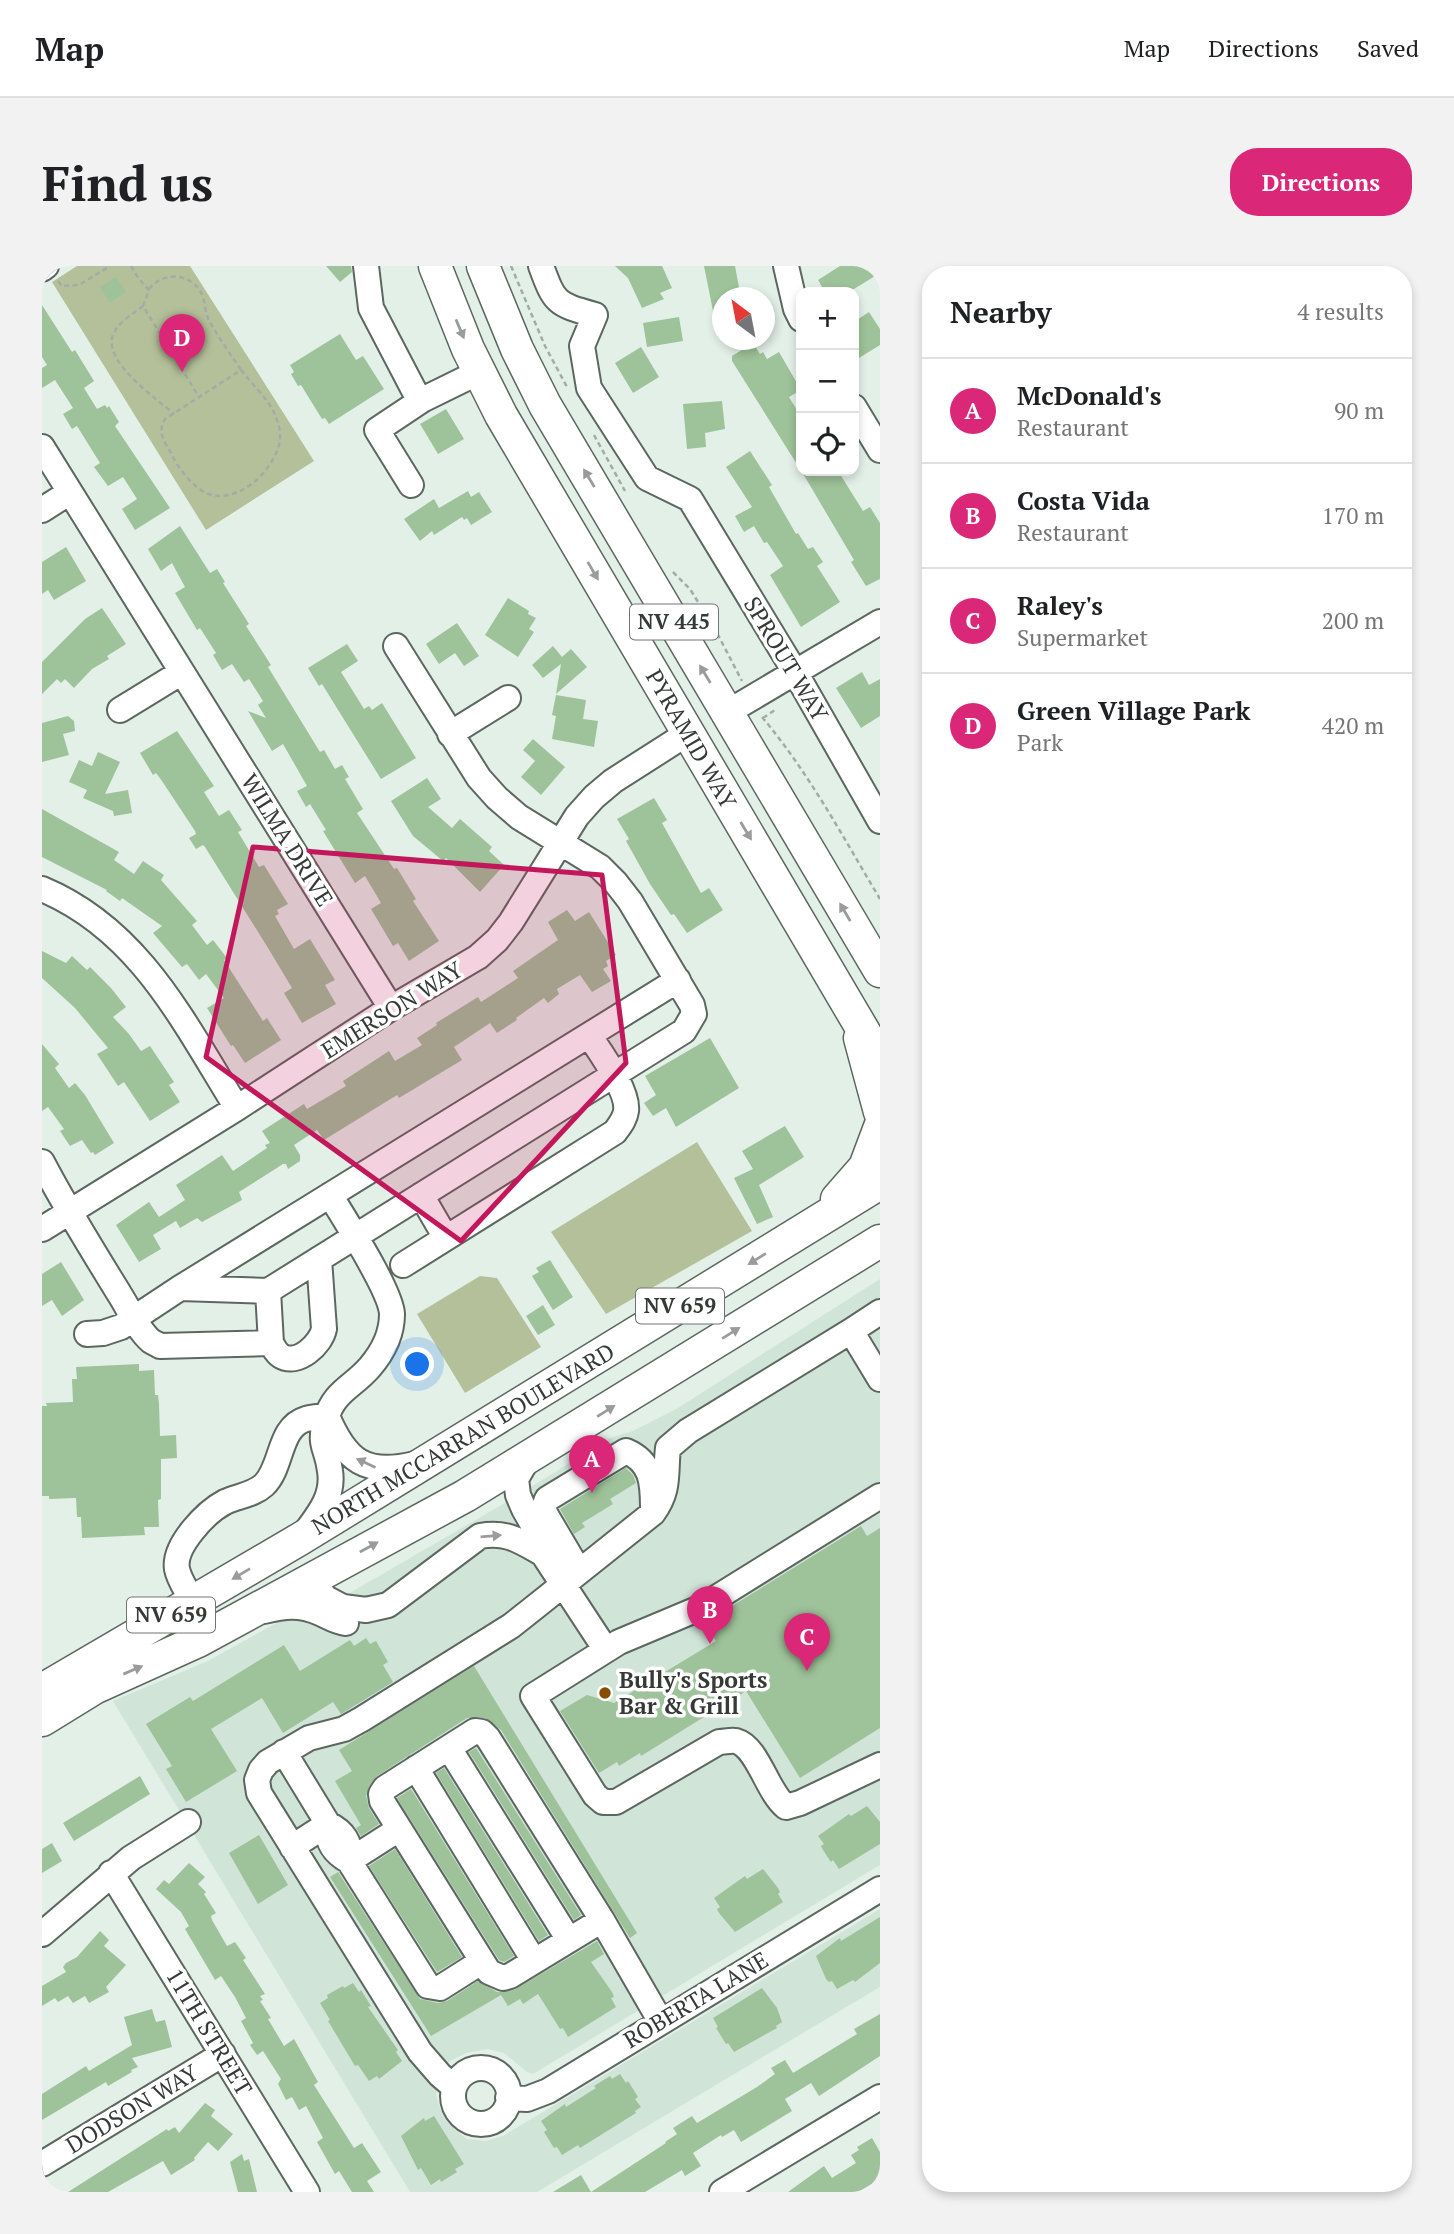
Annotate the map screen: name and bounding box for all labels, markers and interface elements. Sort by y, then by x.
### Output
text: Map [35,27,104,70]
text: Map [1124,32,1170,64]
text: Directions [1208,32,1319,64]
text: Saved [1357,32,1419,64]
button: Directions [1230,148,1412,216]
text: Find us [42,150,213,215]
north arrow [712,287,775,350]
map controls [796,287,859,476]
button: + [796,287,859,350]
text: Nearby [950,292,1052,332]
text: 4 results [1297,296,1384,327]
pin: D [159,314,205,372]
one-way arrow [455,319,466,340]
button: − [796,350,859,413]
text: McDonald's [1017,378,1161,412]
text: A [965,395,981,426]
text: 90 m [1334,395,1384,426]
text: Restaurant [1017,412,1129,443]
button: locate [796,413,859,476]
one-way arrow [583,469,595,488]
text: Costa Vida [1017,483,1150,517]
text: B [966,500,980,531]
text: 170 m [1322,500,1384,531]
text: Restaurant [1017,517,1129,548]
one-way arrow [587,562,599,581]
text: Raley's [1017,588,1103,622]
street label: SPROUT WAY [737,591,836,727]
road number: NV 445 [630,604,718,640]
text: C [966,605,981,636]
text: 200 m [1322,605,1384,636]
text: Supermarket [1017,622,1148,653]
street label: PYRAMID WAY [639,663,744,814]
one-way arrow [699,665,711,684]
text: Green Village Park [1017,693,1250,727]
text: D [965,710,981,741]
text: 420 m [1322,710,1384,741]
text: Park [1017,727,1063,758]
street label: WILMA DRIVE [234,767,341,912]
one-way arrow [739,821,752,840]
one-way arrow [839,903,852,922]
street label: EMERSON WAY [315,954,468,1065]
one-way arrow [747,1252,767,1265]
road number: NV 659 [636,1289,724,1324]
one-way arrow [721,1327,741,1340]
street label: NORTH MCCARRAN BOULEVARD [307,1338,619,1540]
your location [400,1347,434,1381]
one-way arrow [596,1405,615,1418]
pin: A [569,1435,615,1493]
one-way arrow [356,1457,377,1469]
one-way arrow [480,1530,502,1541]
one-way arrow [360,1541,379,1553]
one-way arrow [232,1568,251,1580]
pin: B [687,1586,733,1644]
road number: NV 659 [127,1598,215,1632]
pin: C [784,1613,830,1671]
place label: Bully's Sports Bar & Grill [619,1664,767,1721]
one-way arrow [122,1665,143,1676]
marker: Bully's Sports Bar & Grill [597,1685,613,1701]
street label: ROBERTA LANE [618,1944,774,2055]
street label: 11TH STREET [159,1962,260,2101]
street label: DODSON WAY [60,2057,204,2160]

